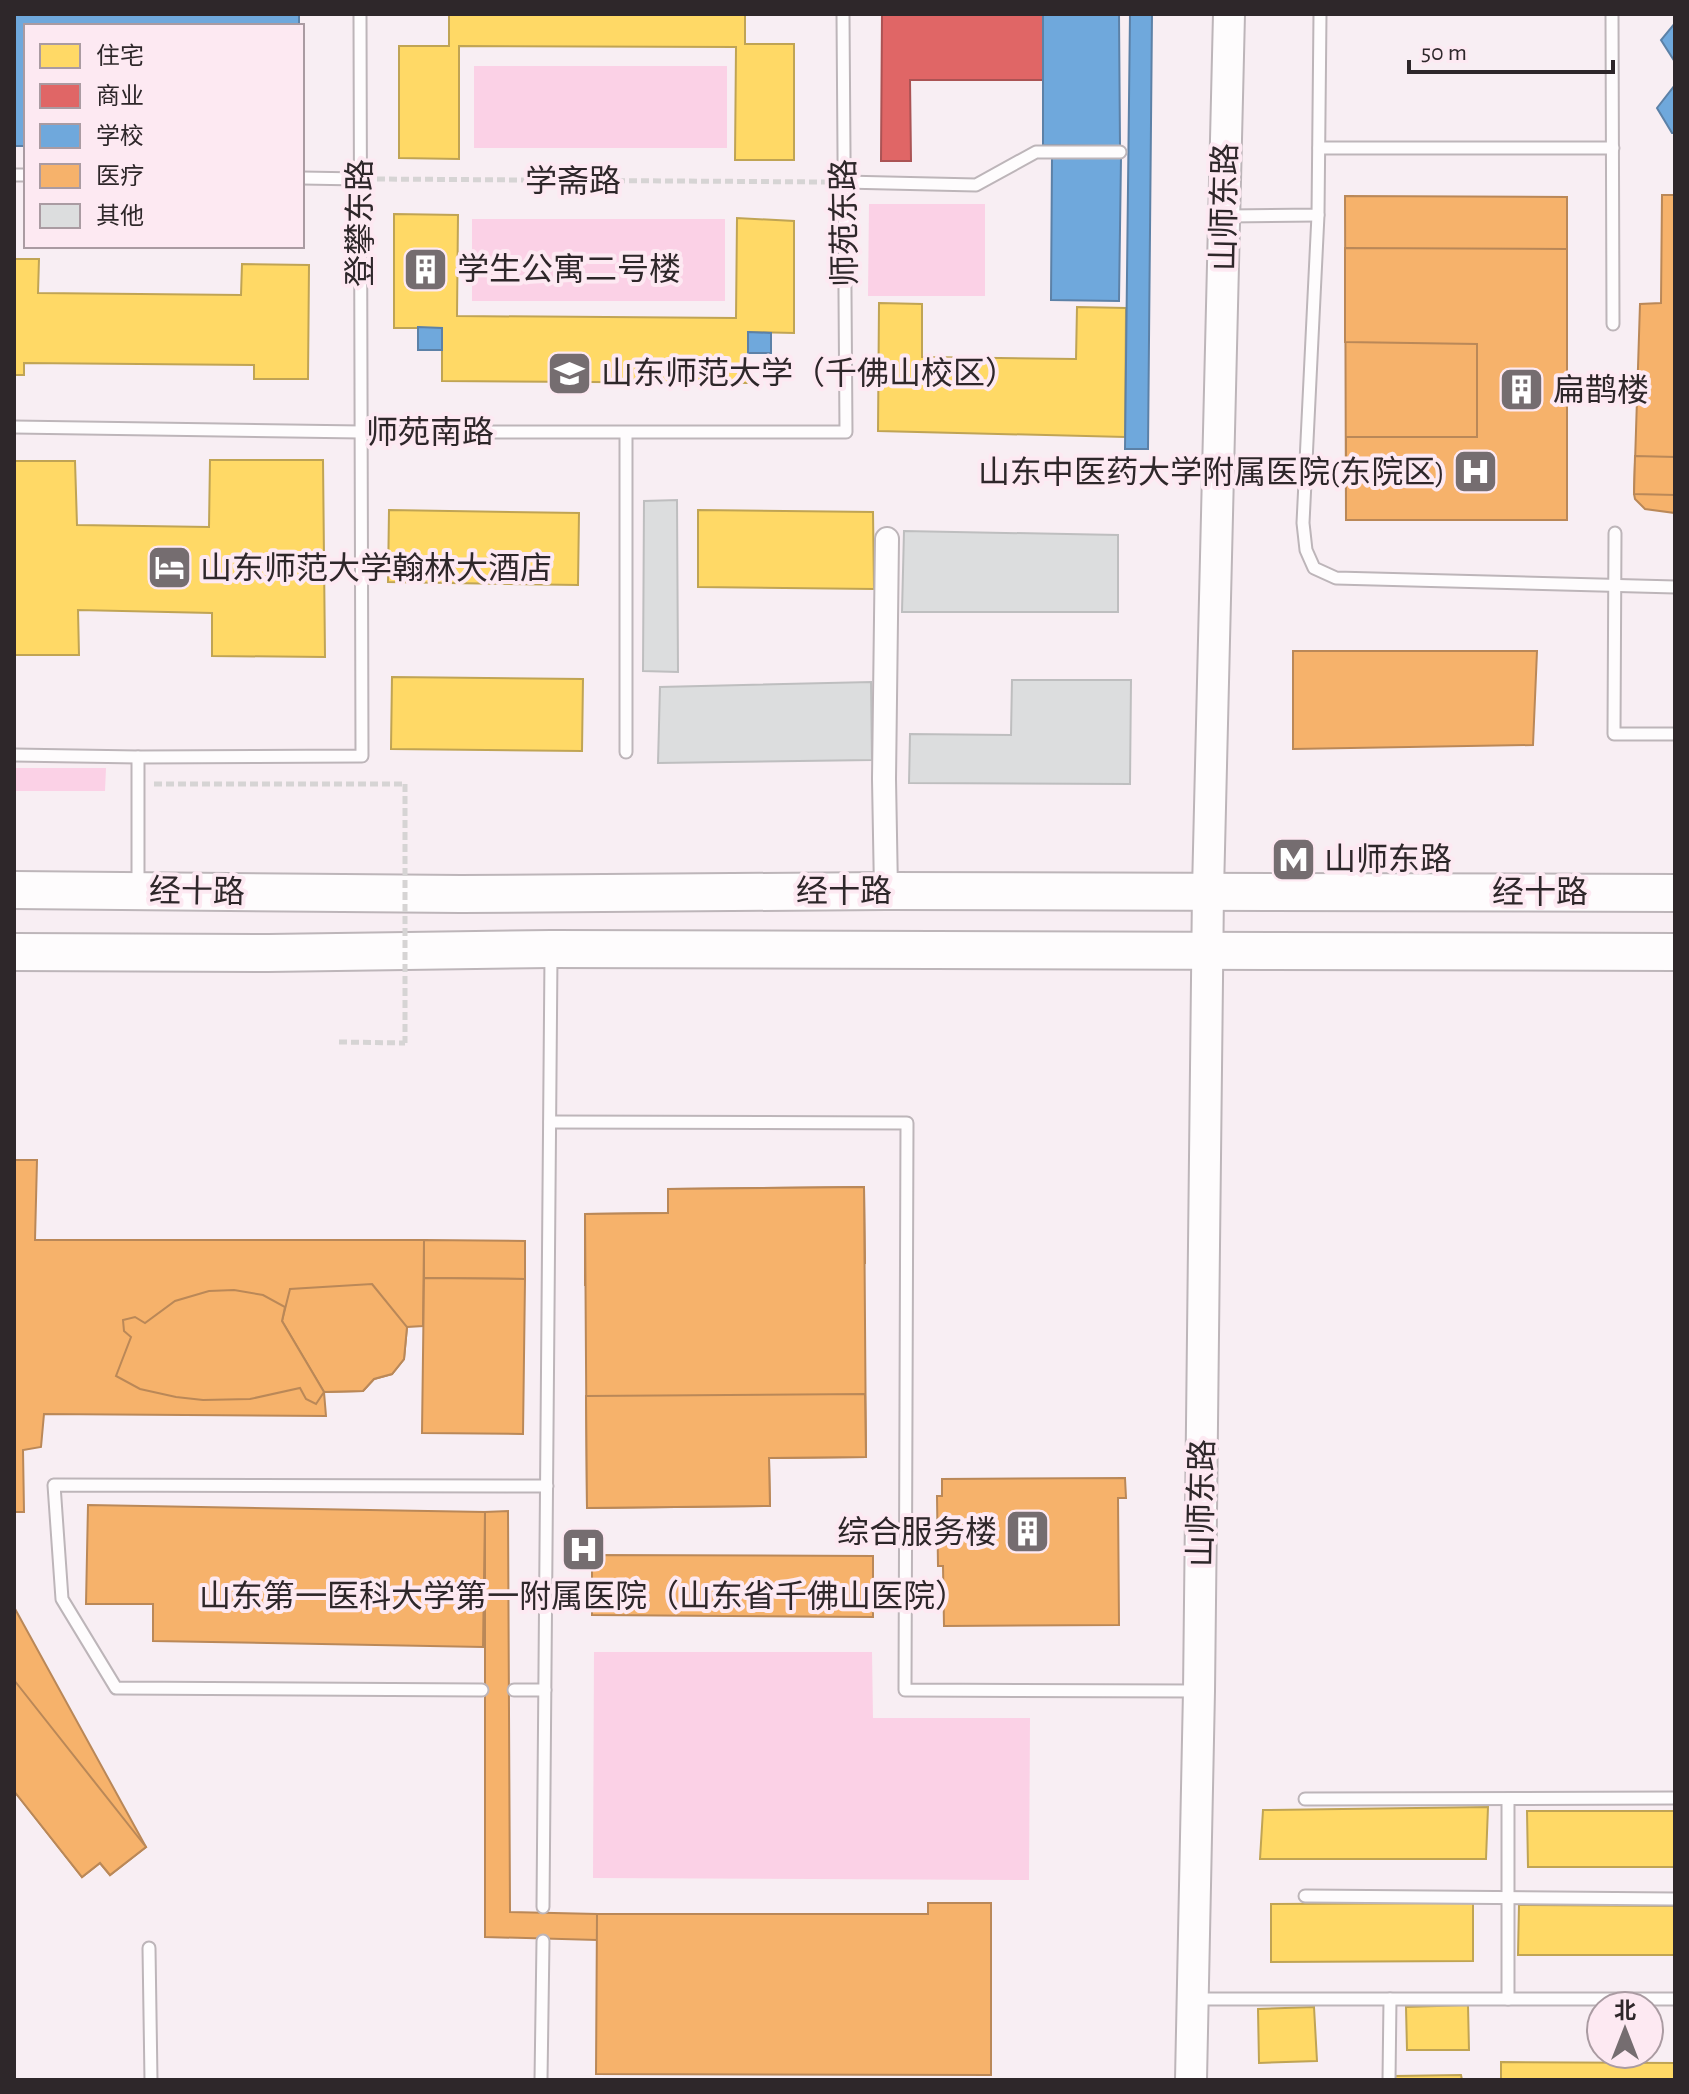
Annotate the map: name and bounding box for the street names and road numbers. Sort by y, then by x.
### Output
street label: 山师东路 [1206,143,1242,271]
street label: 登攀东路 [343,159,377,287]
street label: 师苑东路 [826,159,862,287]
street label: 学斋路 [525,164,621,198]
street label: 师苑南路 [366,415,494,449]
street label: 经十路 [149,873,245,909]
street label: 经十路 [796,874,892,908]
street label: 经十路 [1492,875,1588,909]
street label: 山师东路 [1183,1439,1219,1567]

